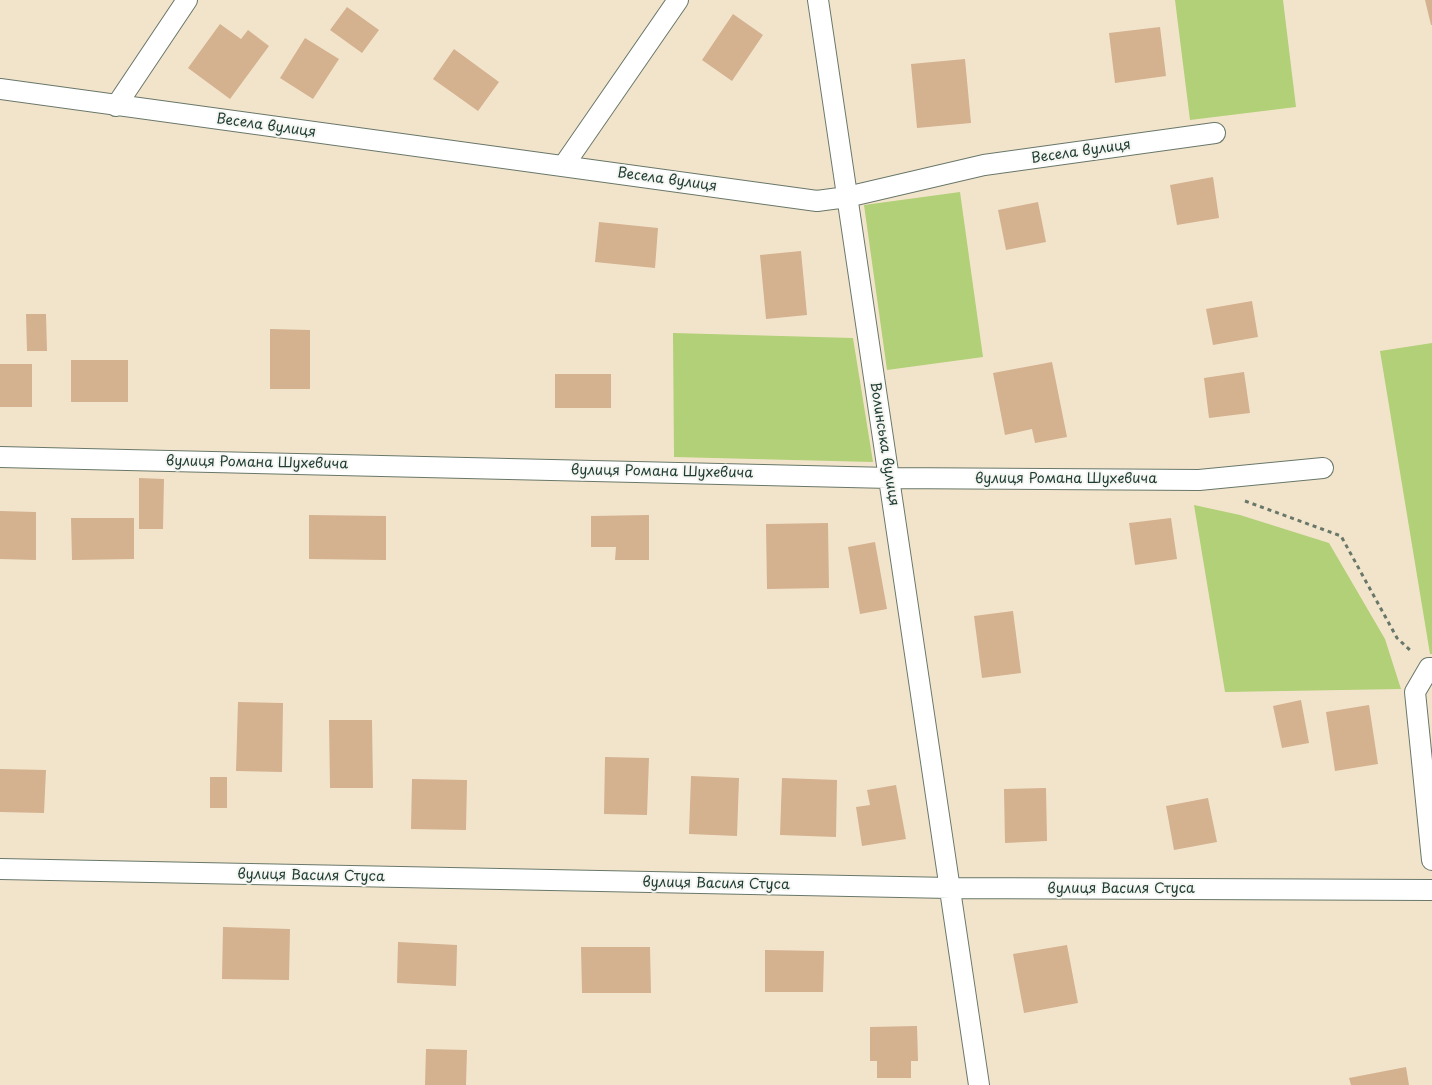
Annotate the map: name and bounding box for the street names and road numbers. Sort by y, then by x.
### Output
street label: Весела вулиця [215,111,317,141]
street label: Весела вулиця [1030,137,1132,167]
street label: Весела вулиця [616,165,718,195]
street label: Волинська вулиця [866,381,902,507]
street label: вулиця Романа Шухевича [166,453,348,473]
street label: вулиця Романа Шухевича [571,462,753,482]
street label: вулиця Романа Шухевича [975,471,1157,487]
street label: вулиця Василя Стуса [237,866,385,886]
street label: вулиця Василя Стуса [642,874,790,894]
street label: вулиця Василя Стуса [1047,881,1195,897]

